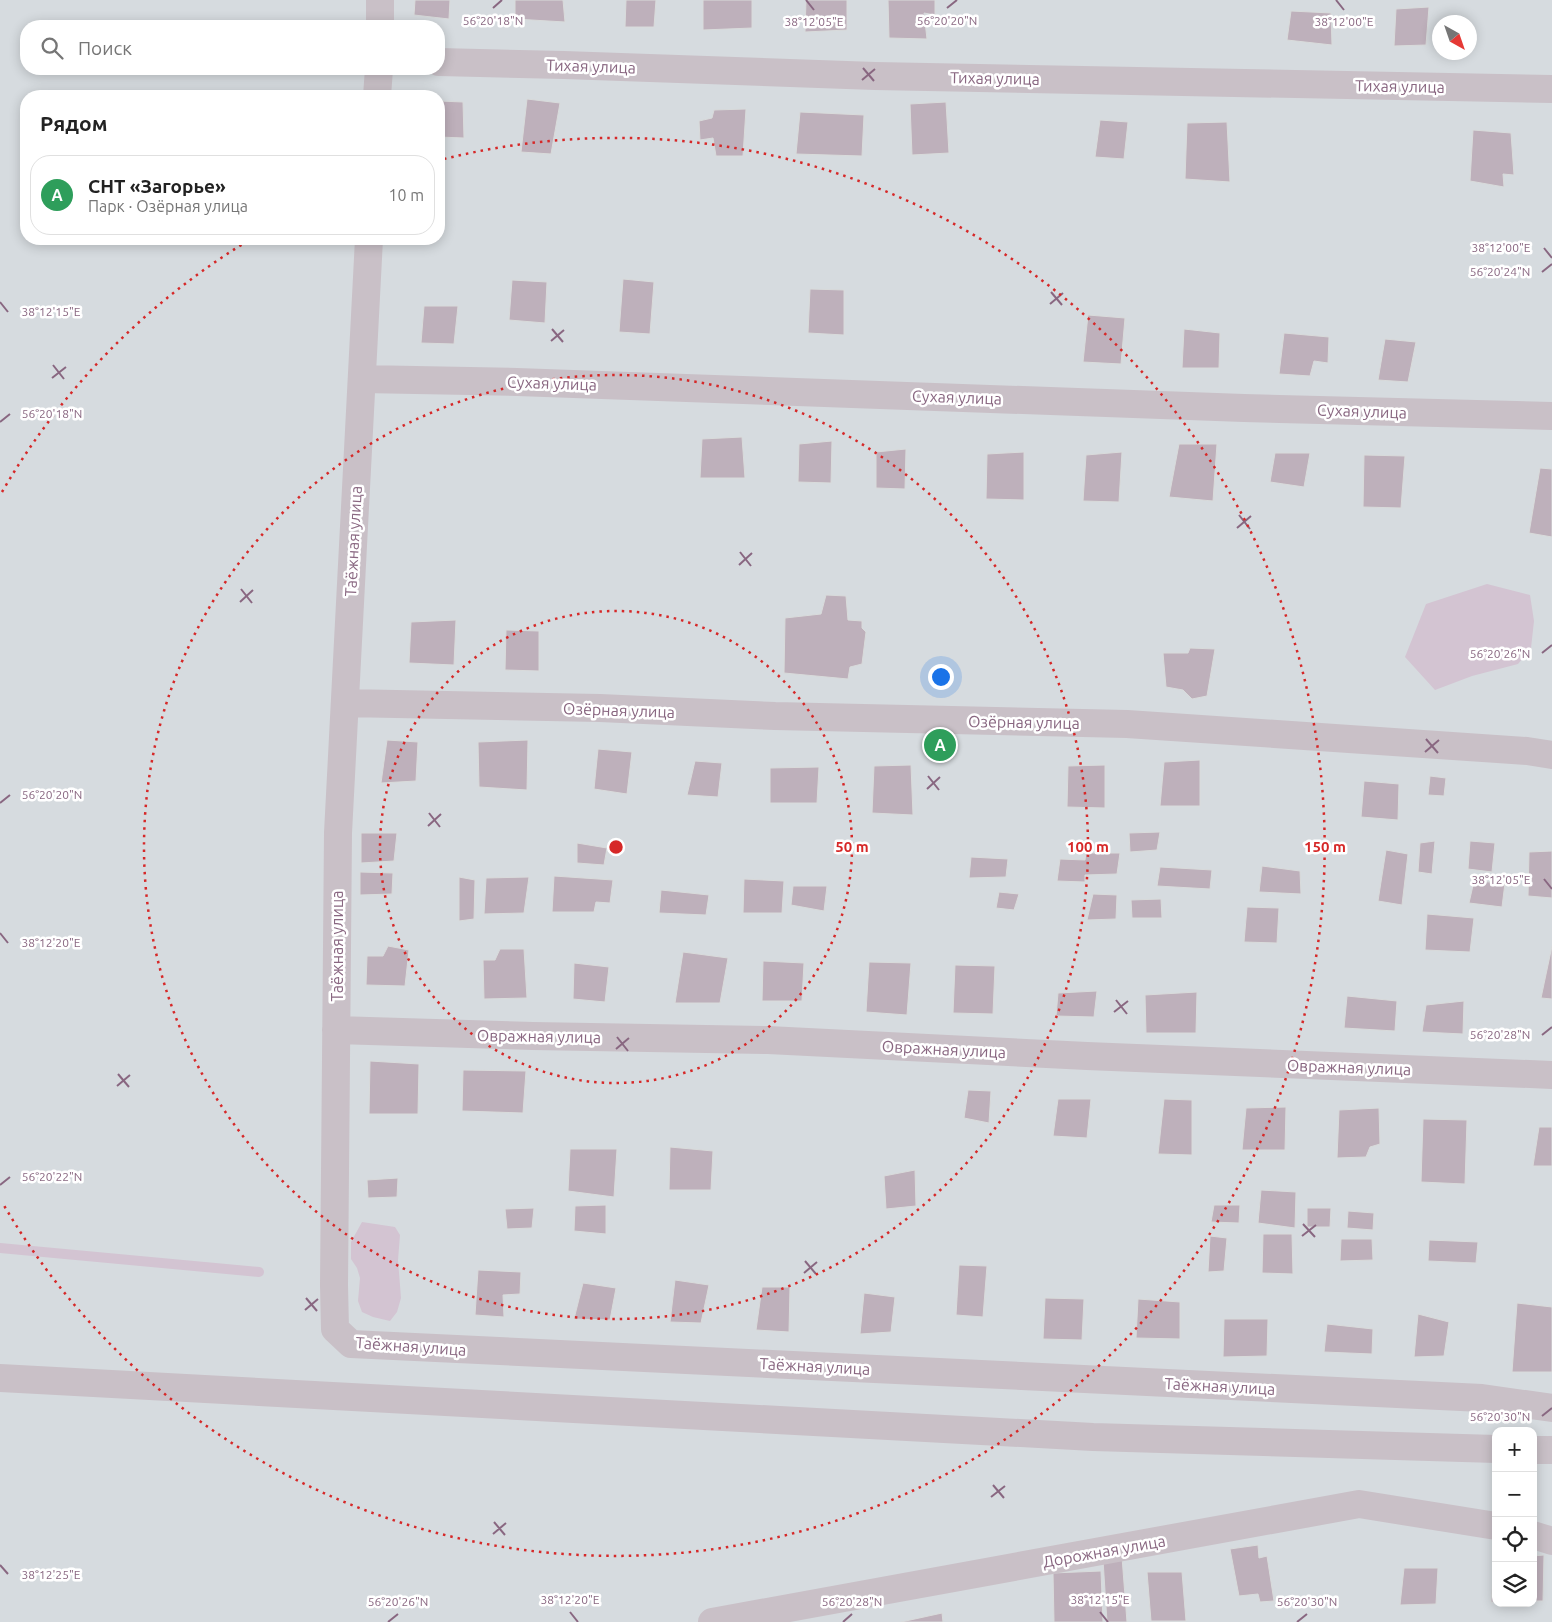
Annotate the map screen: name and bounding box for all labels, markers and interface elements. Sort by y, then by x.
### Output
text: 56°20'18"N [463,14,523,27]
text: 56°20'20"N [917,14,977,27]
text: 38°12'05"E [785,15,844,28]
text: 38°12'00"E [1315,15,1374,28]
north arrow [1432,15,1477,60]
search box [20,20,445,75]
icon: search [38,34,66,62]
text: Поиск [78,37,132,59]
street label: Тихая улица [546,55,636,77]
street label: Тихая улица [950,68,1040,88]
street label: Тихая улица [1355,76,1445,96]
text: Рядом [40,111,108,135]
text: СНТ «Загорье» [88,175,226,197]
text: A [51,186,63,204]
text: 10 m [388,186,424,204]
text: Парк · Озёрная улица [88,197,248,215]
text: 38°12'00"E [1472,241,1531,254]
text: 56°20'24"N [1470,265,1530,278]
text: 38°12'15"E [22,305,81,318]
street label: Сухая улица [507,372,597,394]
street label: Сухая улица [912,386,1002,408]
street label: Сухая улица [1317,400,1407,422]
text: 56°20'18"N [22,407,82,420]
street label: Таёжная улица [341,485,365,597]
text: 56°20'26"N [1470,647,1530,660]
your location [928,664,954,690]
street label: Озёрная улица [563,699,675,721]
street label: Озёрная улица [968,712,1080,732]
pin: A [924,726,956,764]
text: 56°20'20"N [22,788,82,801]
centre of rings [607,838,625,856]
text: 50 m [835,838,869,855]
text: 100 m [1067,838,1109,855]
text: 150 m [1304,838,1346,855]
text: 38°12'05"E [1472,873,1531,886]
street label: Таёжная улица [328,891,346,1001]
text: 38°12'20"E [22,936,81,949]
street label: Овражная улица [477,1026,601,1046]
text: 56°20'28"N [1470,1028,1530,1041]
street label: Овражная улица [881,1037,1007,1061]
street label: Овражная улица [1287,1056,1411,1078]
text: 56°20'22"N [22,1170,82,1183]
street label: Таёжная улица [355,1333,467,1359]
street label: Таёжная улица [759,1354,871,1378]
street label: Таёжная улица [1164,1374,1276,1398]
text: 56°20'30"N [1470,1410,1530,1423]
map controls [1492,1427,1537,1607]
button: + [1492,1427,1537,1472]
button: − [1492,1472,1537,1517]
button: locate [1492,1517,1537,1562]
street label: Дорожная улица [1041,1531,1167,1571]
button: layers [1492,1562,1537,1607]
text: 38°12'25"E [22,1568,81,1581]
text: 38°12'20"E [541,1593,600,1606]
text: 38°12'15"E [1071,1593,1130,1606]
text: 56°20'26"N [368,1595,428,1608]
text: 56°20'28"N [822,1595,882,1608]
text: 56°20'30"N [1277,1595,1337,1608]

